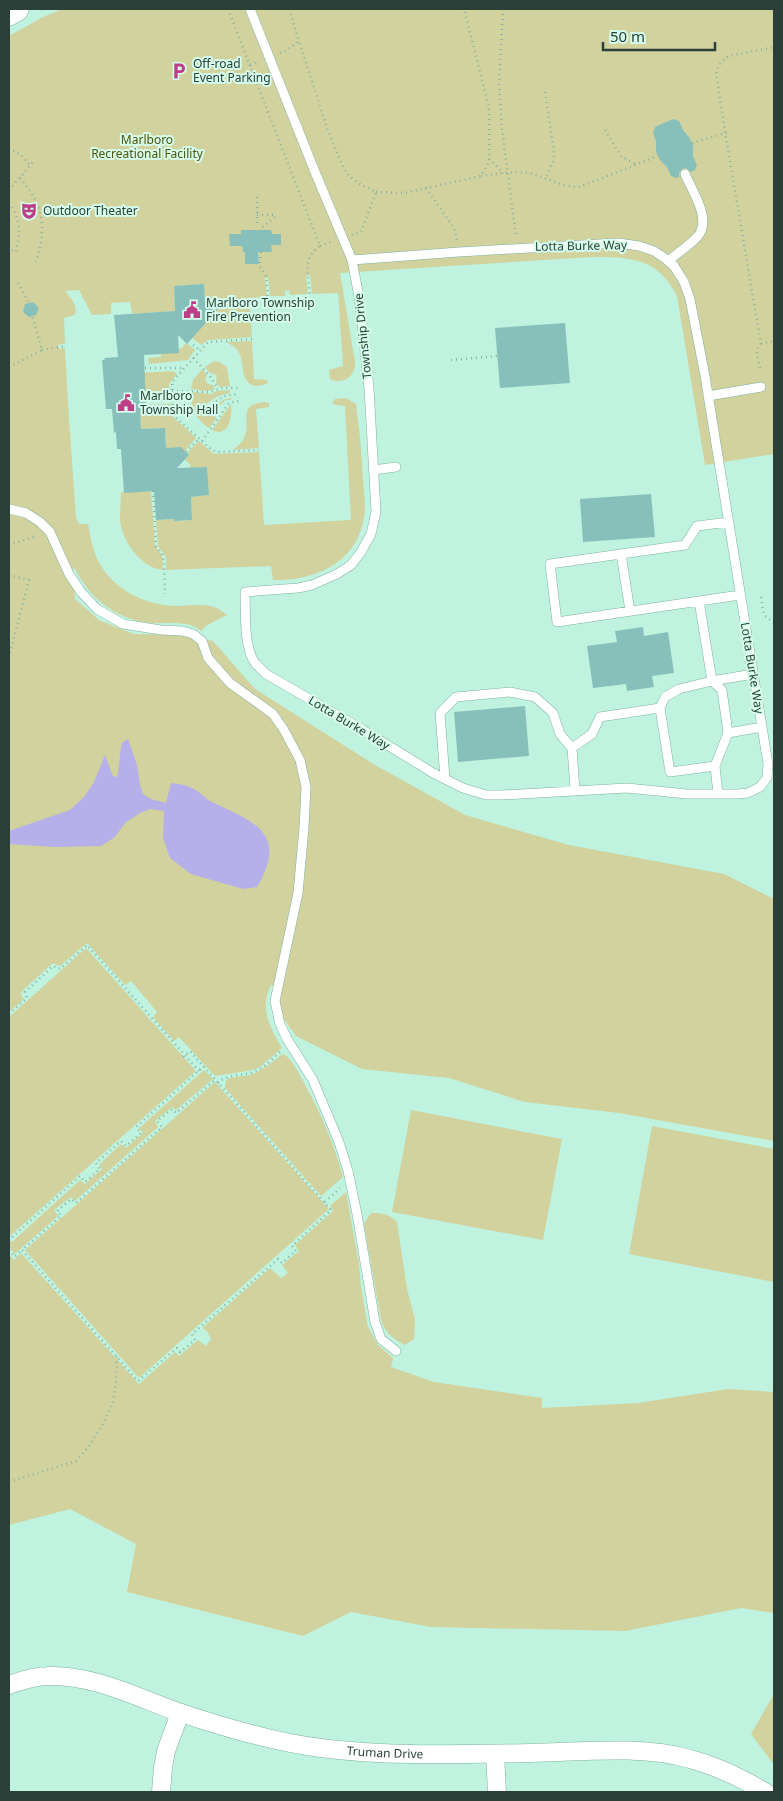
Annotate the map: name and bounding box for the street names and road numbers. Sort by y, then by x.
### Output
street label: Lotta Burke Way [535,236,628,255]
street label: Township Drive [350,292,375,380]
street label: Lotta Burke Way [737,621,768,716]
street label: Lotta Burke Way [305,692,394,754]
street label: Truman Drive [346,1742,424,1762]

